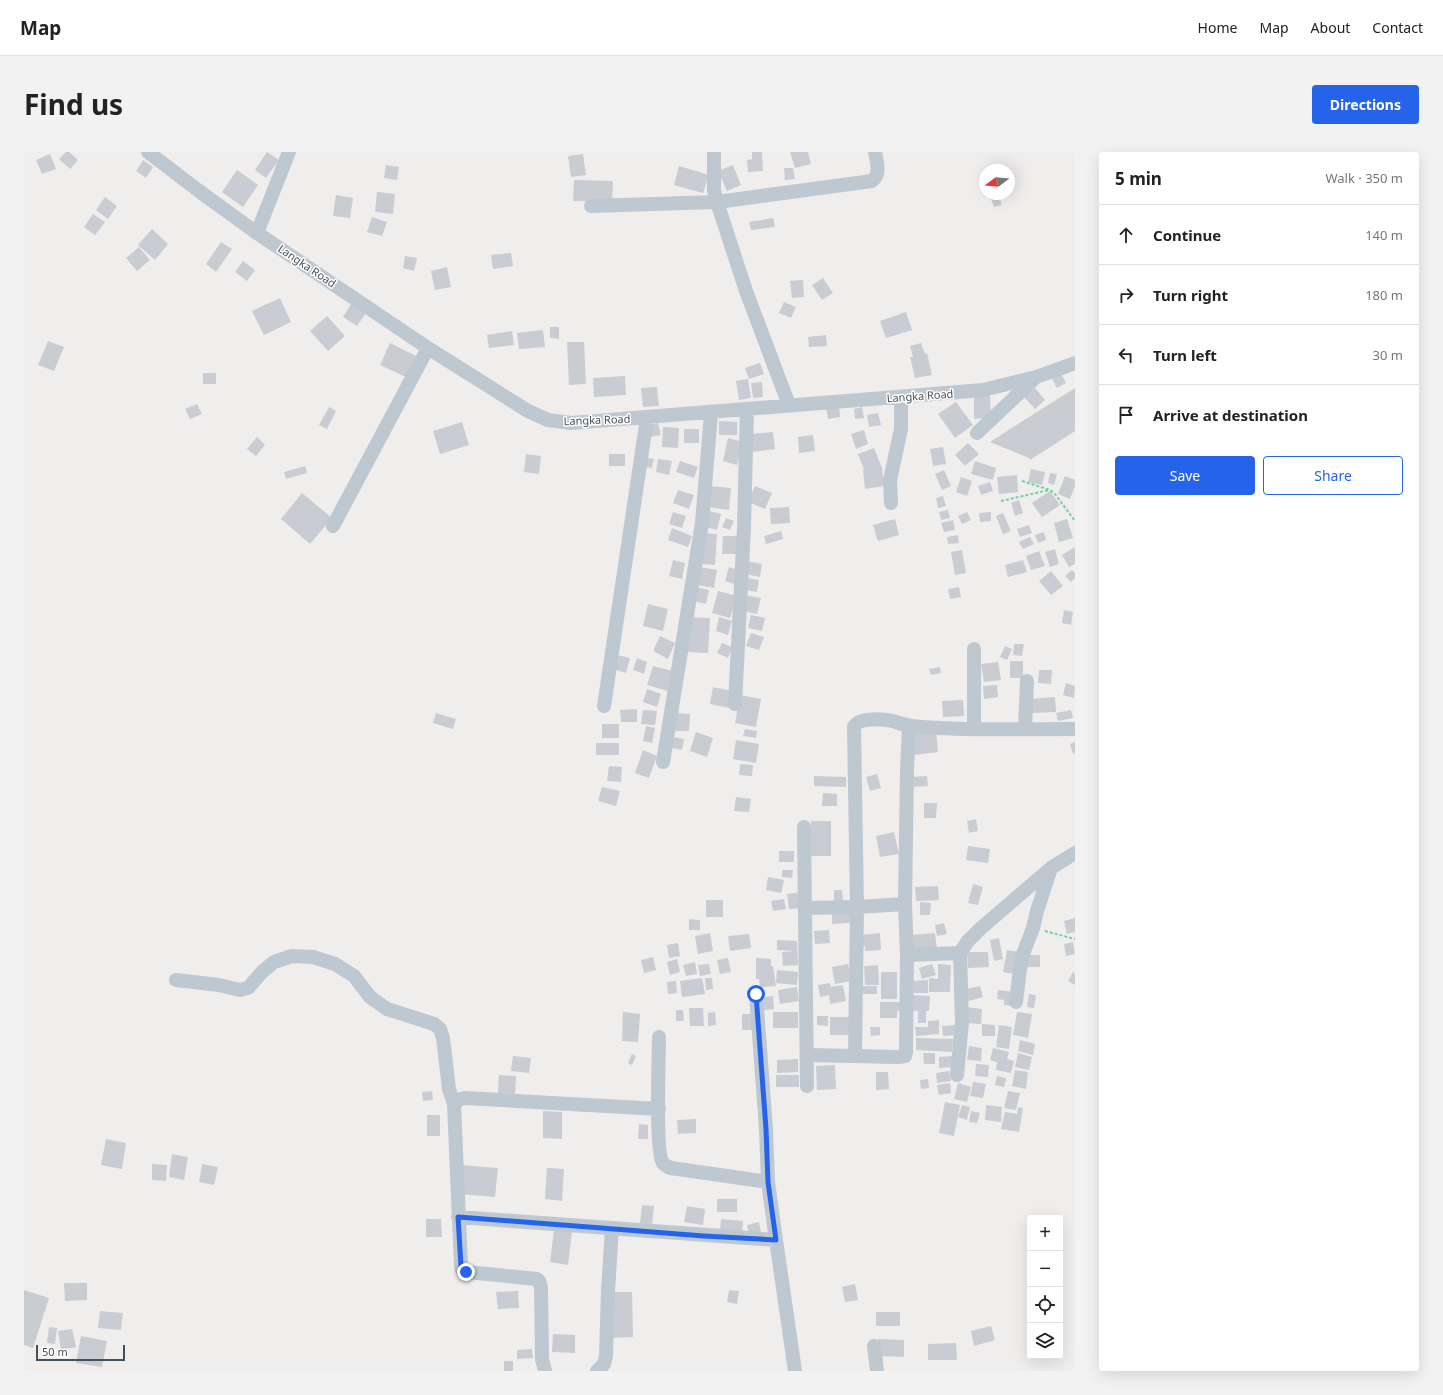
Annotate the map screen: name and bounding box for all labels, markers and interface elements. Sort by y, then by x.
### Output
text: Map [20,15,61,41]
text: Home [1198,18,1237,37]
text: Map [1259,18,1289,37]
text: About [1311,18,1350,37]
text: Contact [1372,18,1423,37]
text: Find us [24,85,123,123]
button: Directions [1312,85,1419,124]
north arrow [979,164,1015,200]
text: 5 min [1115,167,1162,190]
text: Walk · 350 m [1325,169,1403,187]
icon: ahead [1115,224,1137,246]
text: Continue [1153,225,1221,245]
text: 140 m [1365,226,1403,244]
street label: Langka Road [275,241,339,290]
icon: right [1115,284,1137,306]
text: Turn right [1153,285,1228,305]
text: 180 m [1365,286,1403,304]
icon: left [1115,344,1137,366]
text: Turn left [1153,345,1217,365]
text: 30 m [1373,346,1403,364]
street label: Langka Road [886,386,954,405]
icon: arrive [1115,404,1137,426]
text: Arrive at destination [1153,405,1308,425]
street label: Langka Road [563,411,631,428]
button: Save [1115,456,1255,495]
button: Share [1263,456,1403,495]
route start [747,985,765,1003]
map controls [1027,1215,1063,1359]
button: + [1027,1215,1063,1251]
button: − [1027,1251,1063,1287]
route end [457,1263,475,1281]
button: locate [1027,1287,1063,1323]
button: layers [1027,1323,1063,1359]
scale bar [36,1343,125,1362]
text: 50 m [42,1344,68,1359]

